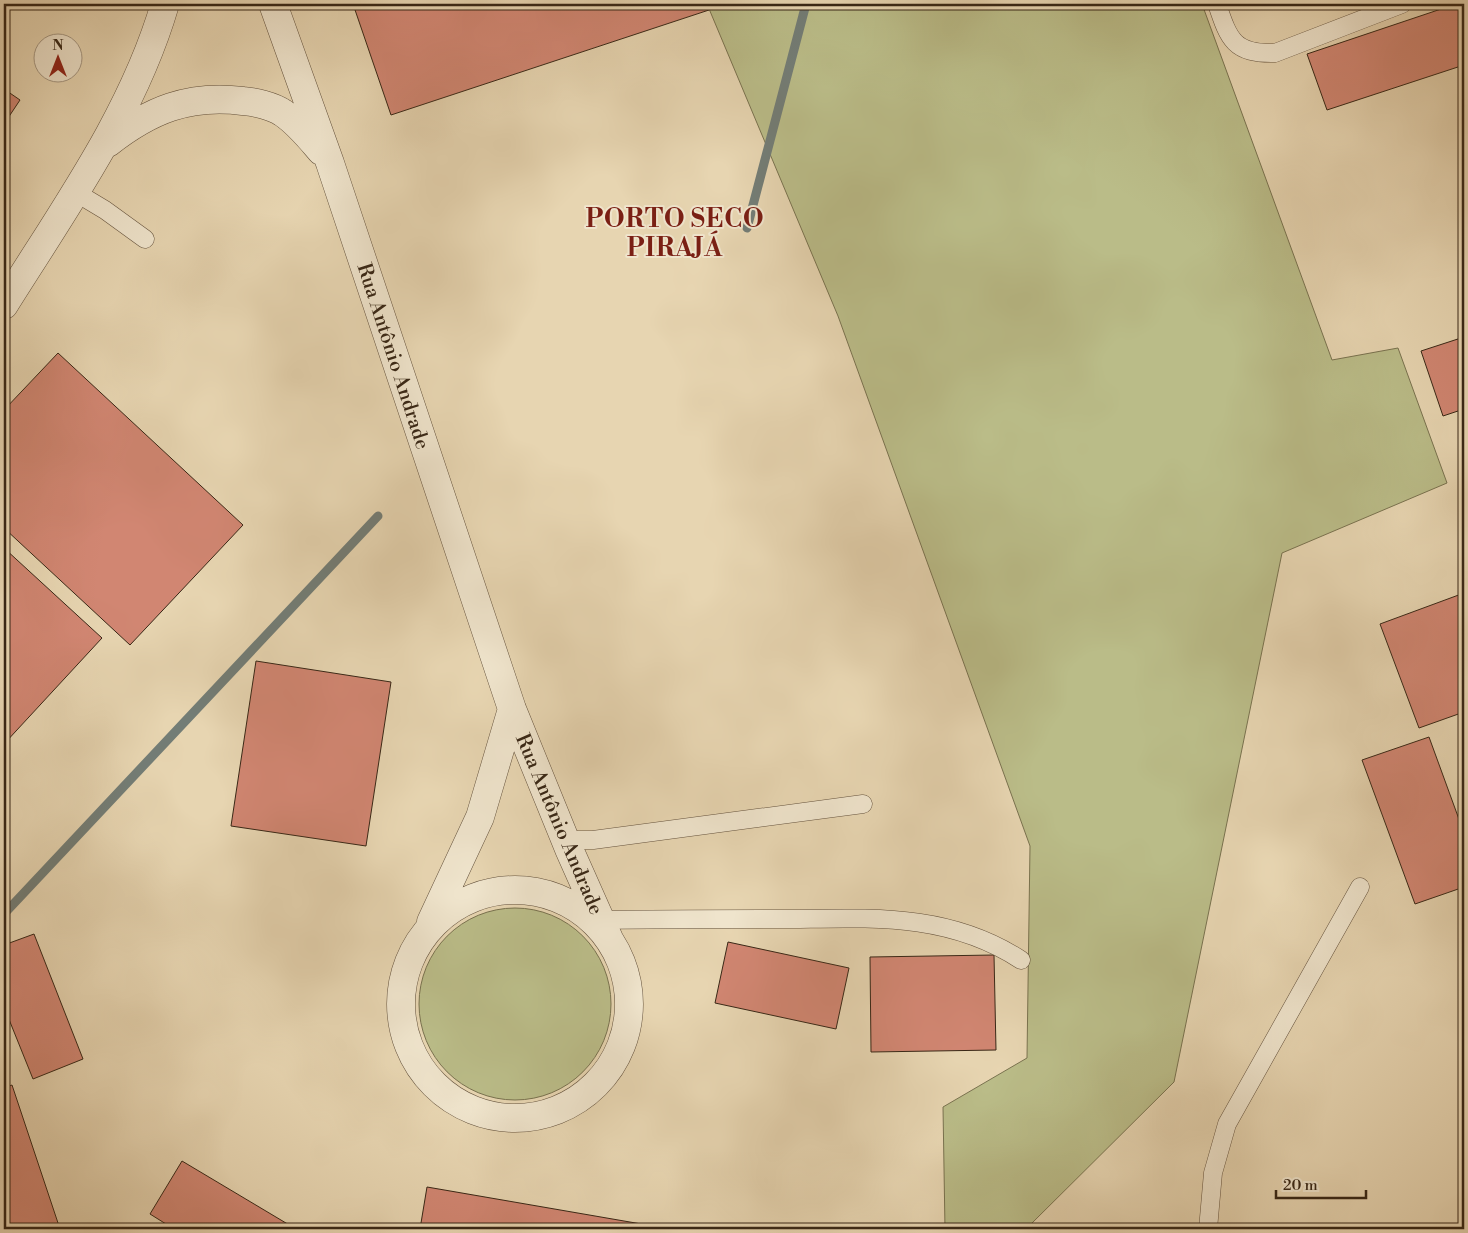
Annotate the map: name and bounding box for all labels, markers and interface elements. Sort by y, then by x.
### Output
north arrow [32,32,82,82]
text: N [52,37,64,55]
district label: PORTO SECO PIRAJÁ [585,204,765,264]
street label: Rua Antônio Andrade [351,260,434,453]
street label: Rua Antônio Andrade [509,730,608,919]
scale bar [1276,1168,1366,1200]
text: 20 m [1283,1176,1318,1195]

